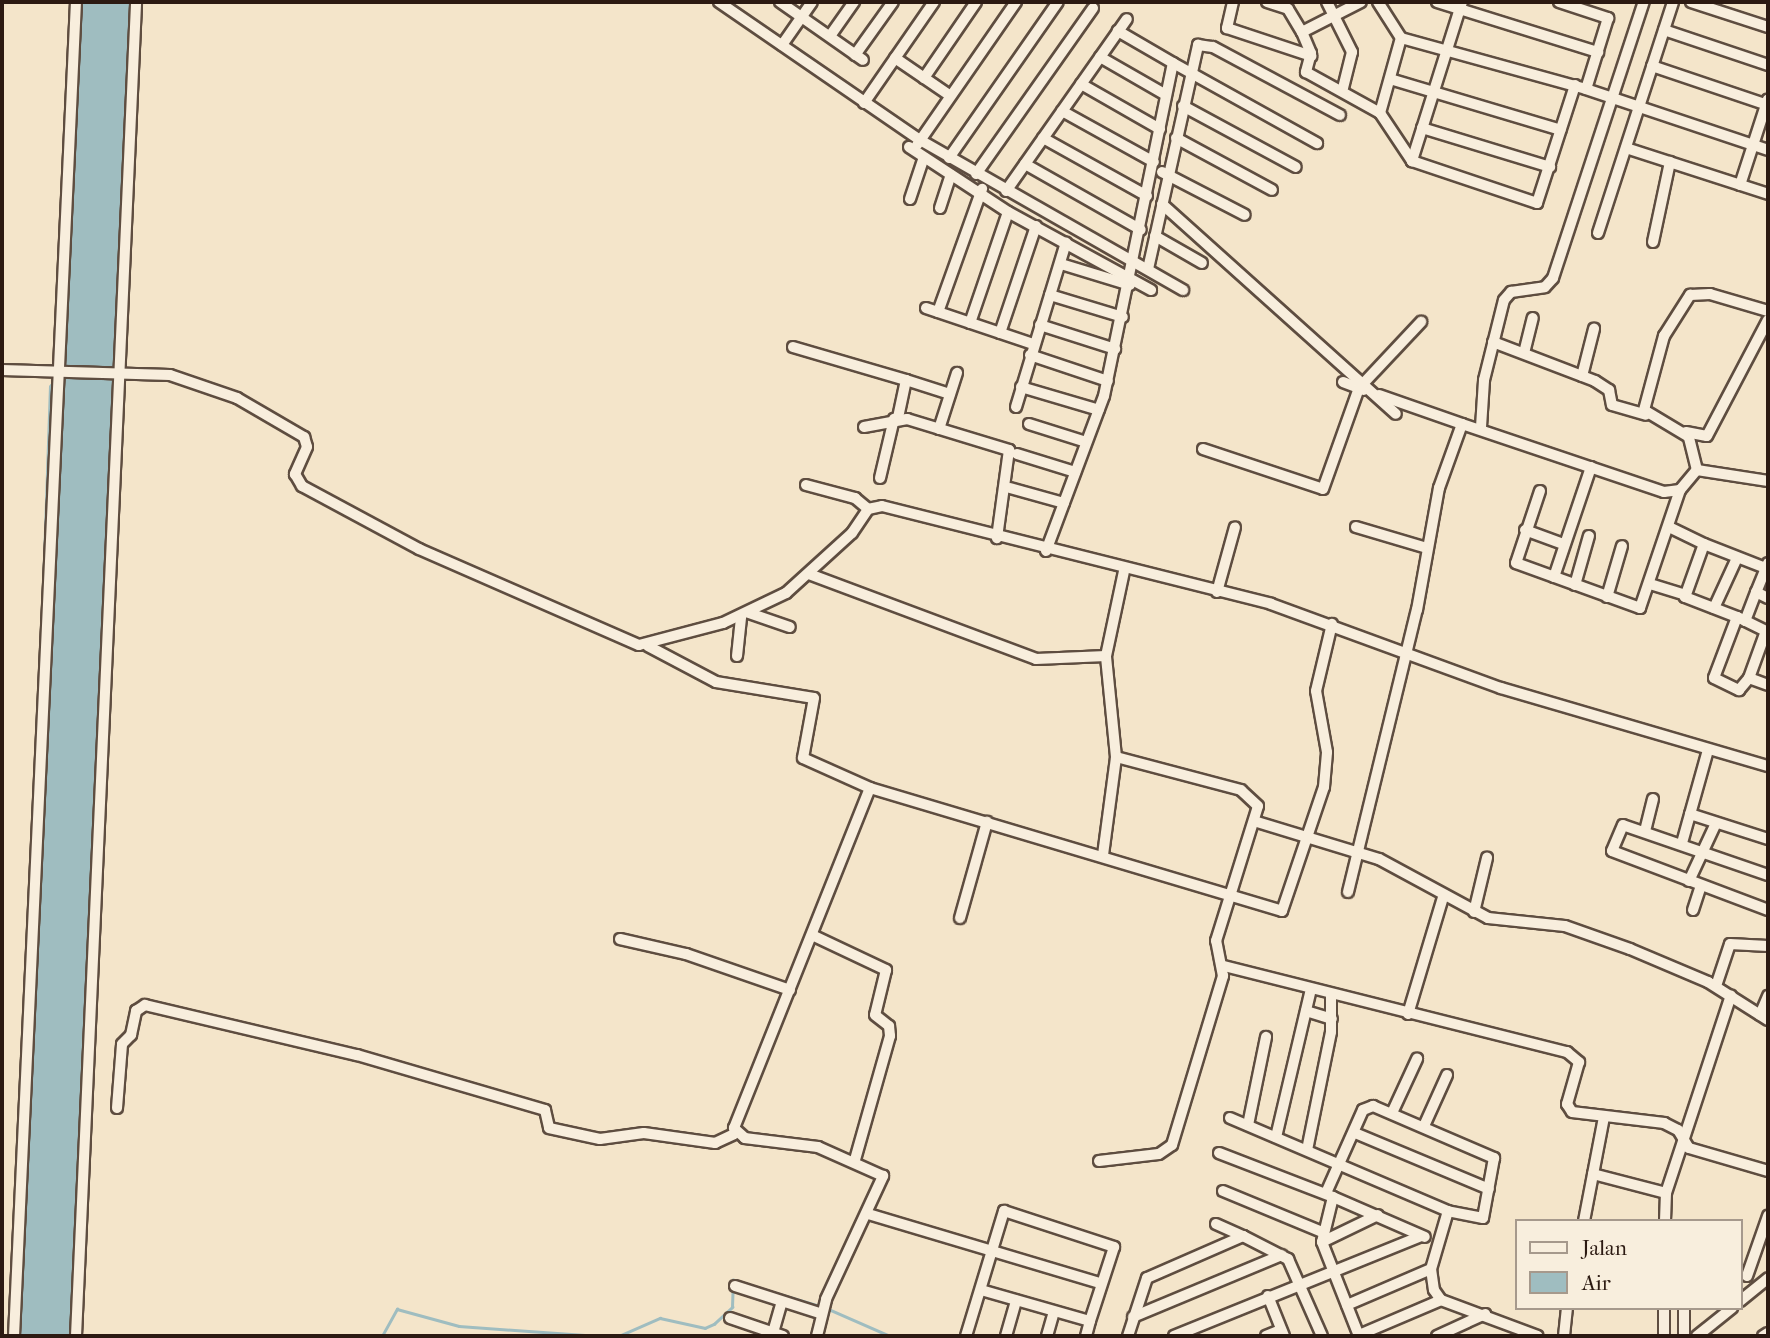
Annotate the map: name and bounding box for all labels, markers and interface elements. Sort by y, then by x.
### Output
legend [1514,1219,1742,1310]
text: Jalan [1582,1236,1627,1260]
text: Air [1582,1271,1611,1295]

